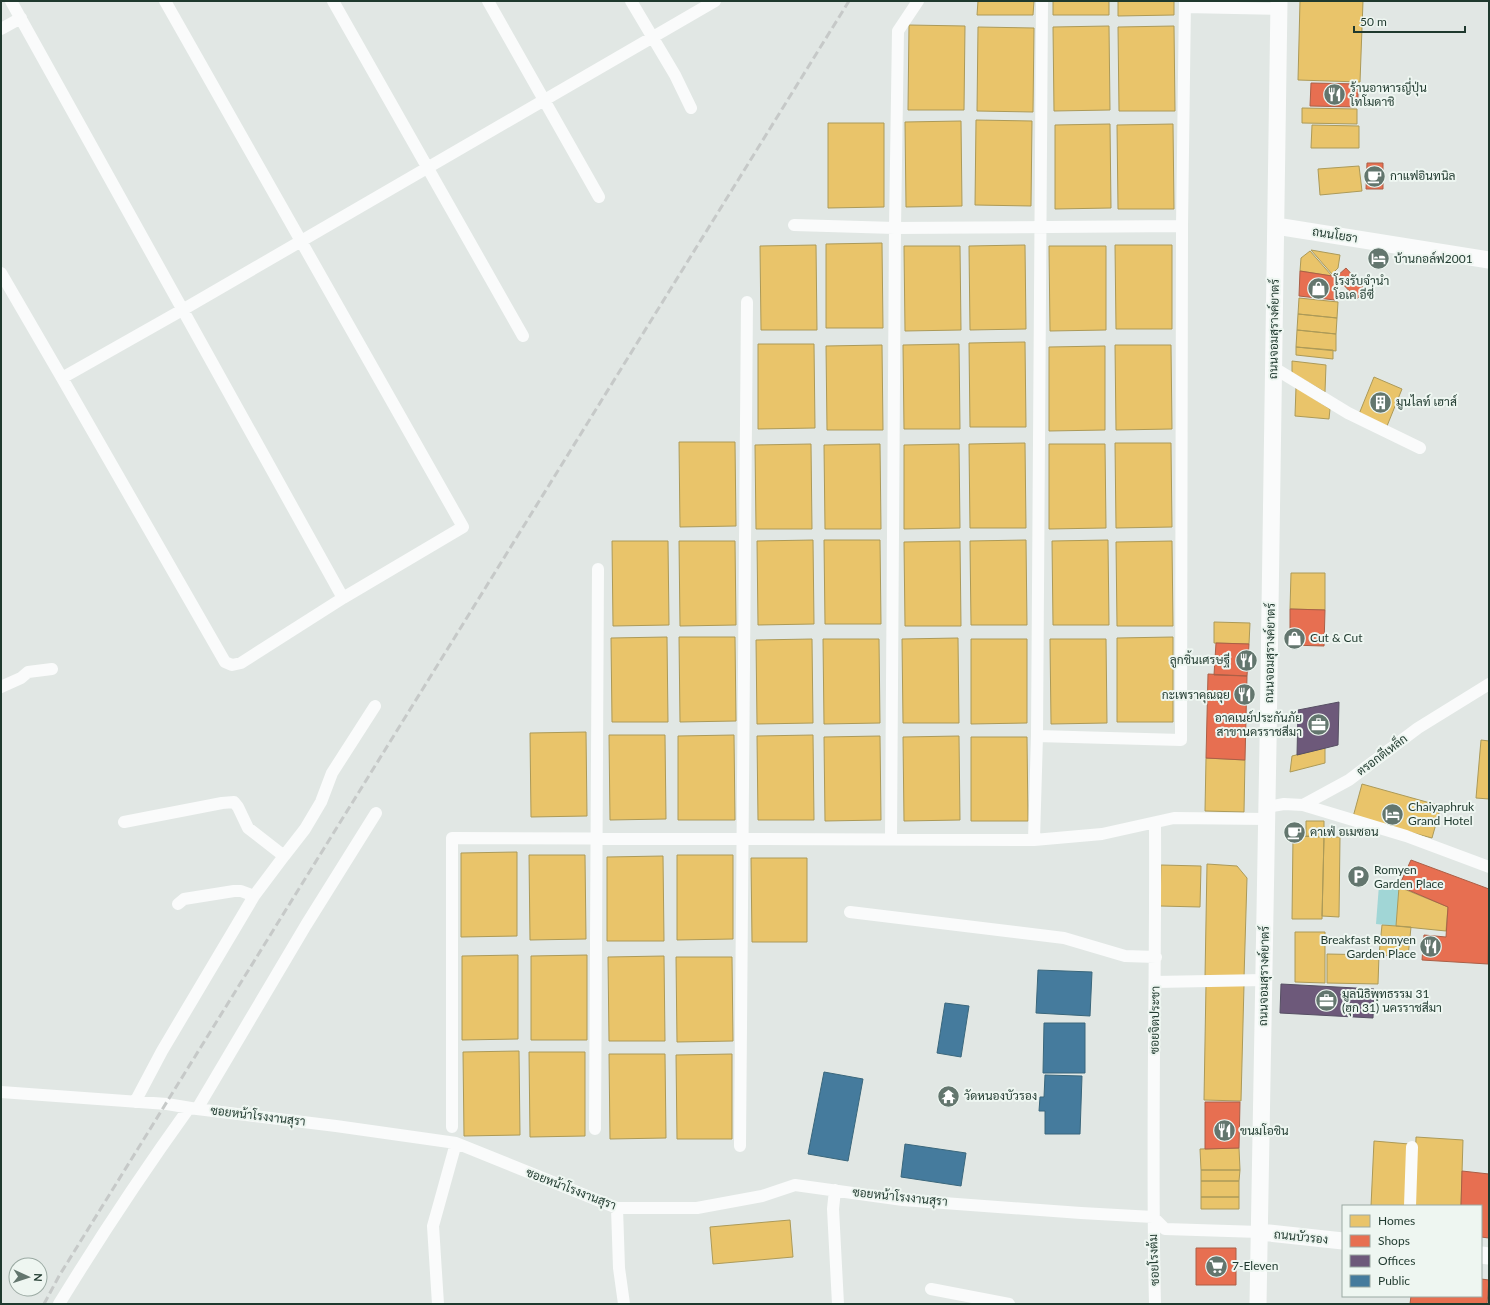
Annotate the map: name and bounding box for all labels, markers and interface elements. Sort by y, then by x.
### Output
scale bar [1354,8,1465,34]
text: 50 m [1360,14,1387,29]
place label: ร้านอาหารญี่ปุ่น โทโมดาชิ [1349,77,1427,109]
restaurant icon: ร้านอาหารญี่ปุ่น โทโมดาชิ [1321,82,1347,108]
cafe icon: กาแฟอินทนิล [1362,163,1388,189]
place label: กาแฟอินทนิล [1390,168,1456,183]
street label: ถนนโยธา [1311,224,1359,246]
hotel icon: บ้านกอล์ฟ2001 [1366,246,1392,272]
place label: บ้านกอล์ฟ2001 [1394,251,1473,266]
place label: โรงรับจำนำ โอเค อีซี่ [1333,273,1389,302]
shop icon: โรงรับจำนำ โอเค อีซี่ [1305,275,1331,301]
street label: ถนนจอมสุรางค์ยาตร์ [1265,278,1284,379]
building icon: มูนไลท์ เฮาส์ [1368,389,1394,415]
place label: มูนไลท์ เฮาส์ [1396,394,1457,410]
street label: ถนนจอมสุรางค์ยาตร์ [1261,602,1280,703]
shop icon: Cut & Cut [1281,625,1307,651]
place label: Cut & Cut [1310,630,1363,645]
restaurant icon: ลูกชิ้นเศรษฐี [1233,647,1259,673]
place label: ลูกชิ้นเศรษฐี [1170,650,1230,668]
restaurant icon: กะเพราคุณฉุย [1232,682,1258,708]
place label: กะเพราคุณฉุย [1162,687,1230,704]
place label: อาคเนย์ประกันภัย สาขานครราชสีมา [1215,710,1302,739]
office icon: อาคเนย์ประกันภัย สาขานครราชสีมา [1305,712,1331,738]
street label: ตรอกตีเหล็ก [1353,730,1410,779]
place label: Chaiyaphruk Grand Hotel [1408,799,1475,828]
hotel icon: Chaiyaphruk Grand Hotel [1379,801,1405,827]
cafe icon: คาเฟ่ อเมซอน [1282,819,1308,845]
place label: คาเฟ่ อเมซอน [1310,824,1379,839]
place label: Romyen Garden Place [1374,862,1444,891]
parking icon: Romyen Garden Place [1346,864,1372,890]
street label: ถนนจอมสุรางค์ยาตร์ [1255,925,1274,1026]
place label: Breakfast Romyen Garden Place [1320,932,1416,961]
restaurant icon: Breakfast Romyen Garden Place [1418,934,1444,960]
street label: ซอยจิตประชา [1146,986,1163,1054]
place label: มูลนิธิพุทธรรม 31 (ฮุก 31) นครราชสีมา [1342,986,1442,1017]
office icon: มูลนิธิพุทธรรม 31 (ฮุก 31) นครราชสีมา [1314,988,1340,1014]
temple icon: วัดหนองบัวรอง [936,1083,962,1109]
place label: วัดหนองบัวรอง [964,1088,1037,1103]
street label: ซอยหน้าโรงงานสุรา [209,1102,306,1131]
restaurant icon: ขนมโอชิน [1211,1118,1237,1144]
place label: ขนมโอชิน [1240,1123,1289,1138]
street label: ซอยหน้าโรงงานสุรา [523,1164,619,1215]
street label: ซอยหน้าโรงงานสุรา [851,1184,948,1211]
legend [1342,1205,1482,1297]
text: Homes [1378,1213,1415,1228]
street label: ถนนบัวรอง [1273,1226,1329,1247]
text: Shops [1378,1233,1410,1248]
street label: ซอยโรงต้ม [1145,1234,1162,1286]
supermarket icon: 7-Eleven [1203,1253,1229,1279]
text: Offices [1378,1253,1415,1268]
north arrow [8,1257,48,1297]
place label: 7-Eleven [1232,1258,1278,1273]
text: N [32,1273,45,1282]
text: Public [1378,1273,1410,1288]

